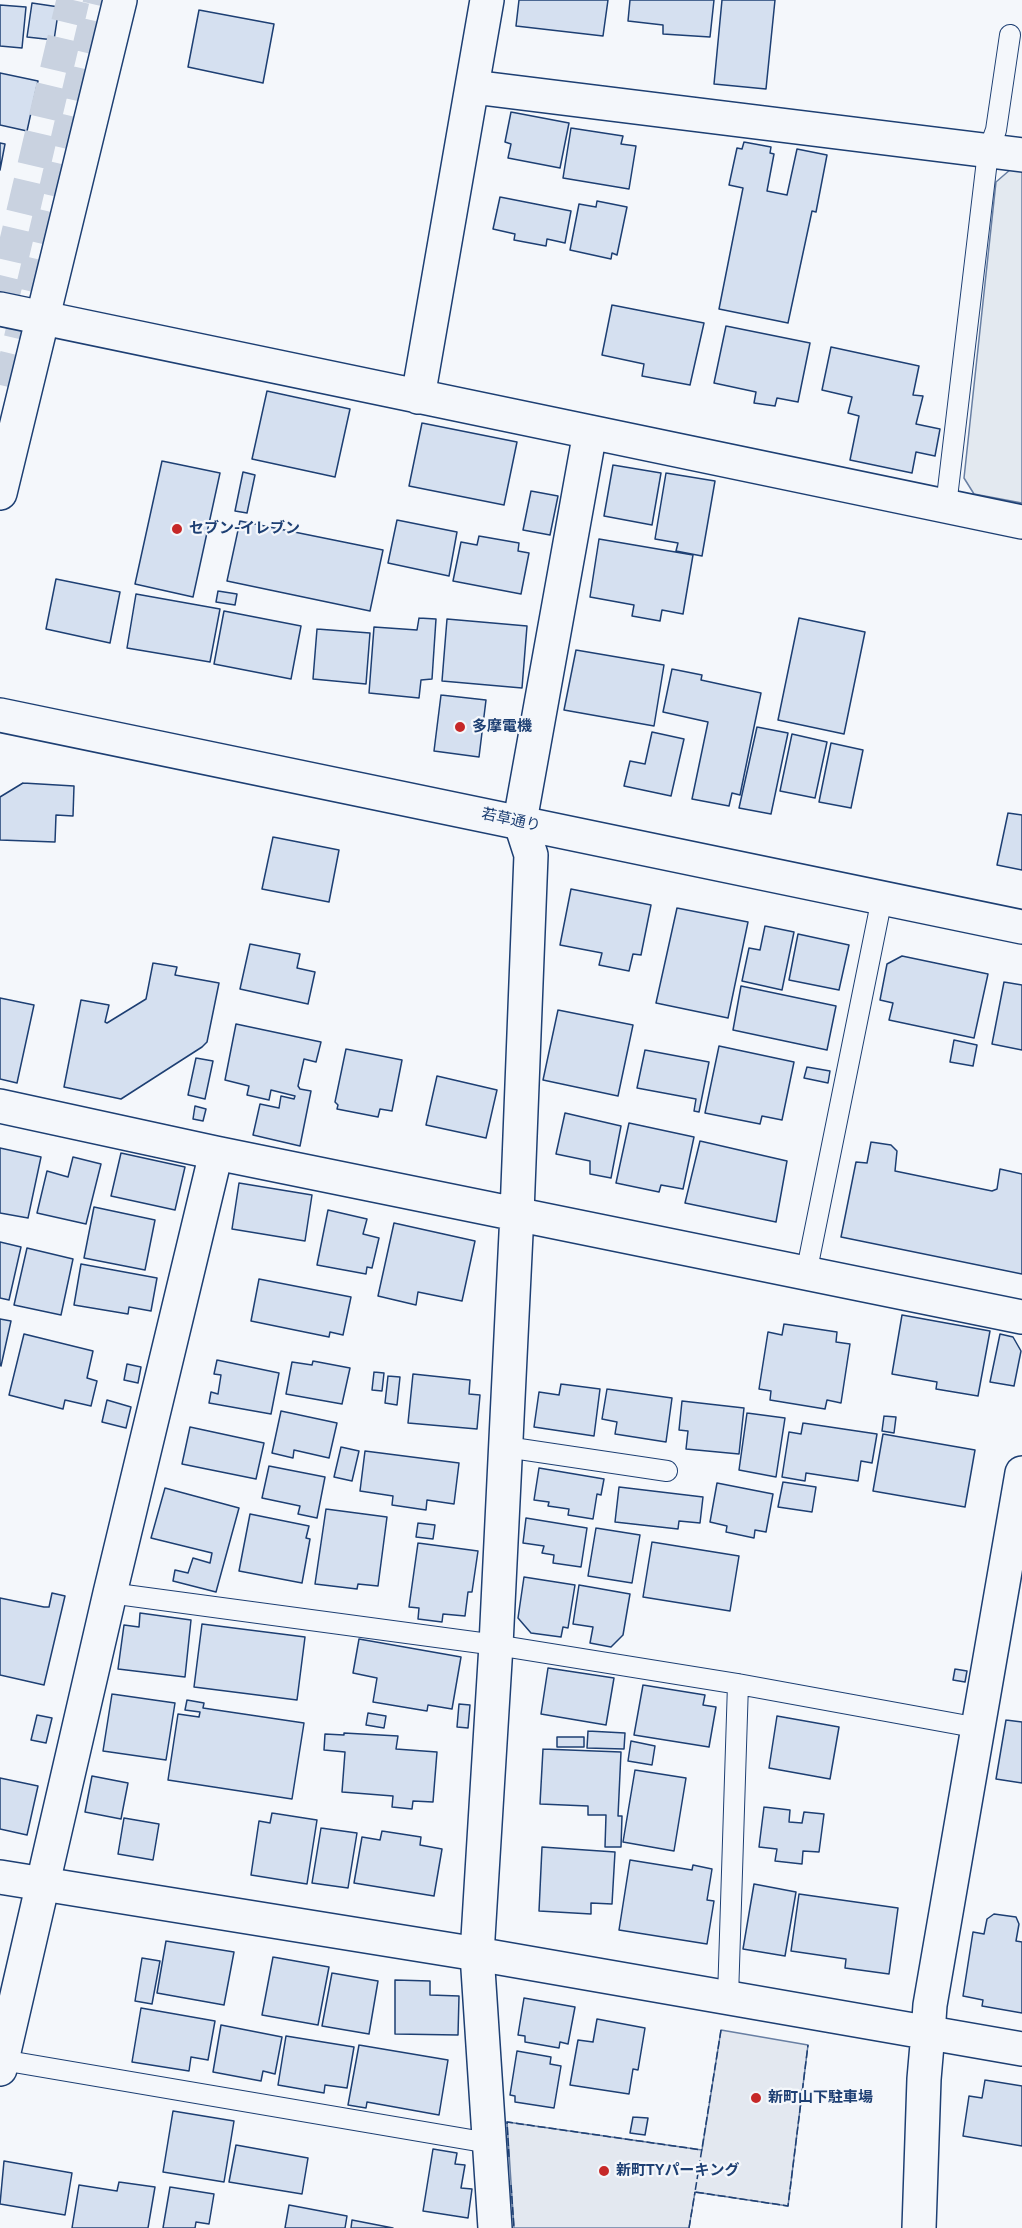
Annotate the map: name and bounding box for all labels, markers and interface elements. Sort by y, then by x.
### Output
place label: セブン-イレブン [189,520,300,538]
marker: セブン-イレブン [170,522,184,536]
place label: 多摩電機 [472,718,532,736]
marker: 多摩電機 [453,720,467,734]
street label: 若草通り [480,805,542,835]
place label: 新町山下駐車場 [768,2089,873,2107]
marker: 新町山下駐車場 [749,2091,763,2105]
place label: 新町TYパーキング [616,2162,739,2180]
marker: 新町TYパーキング [597,2164,611,2178]

